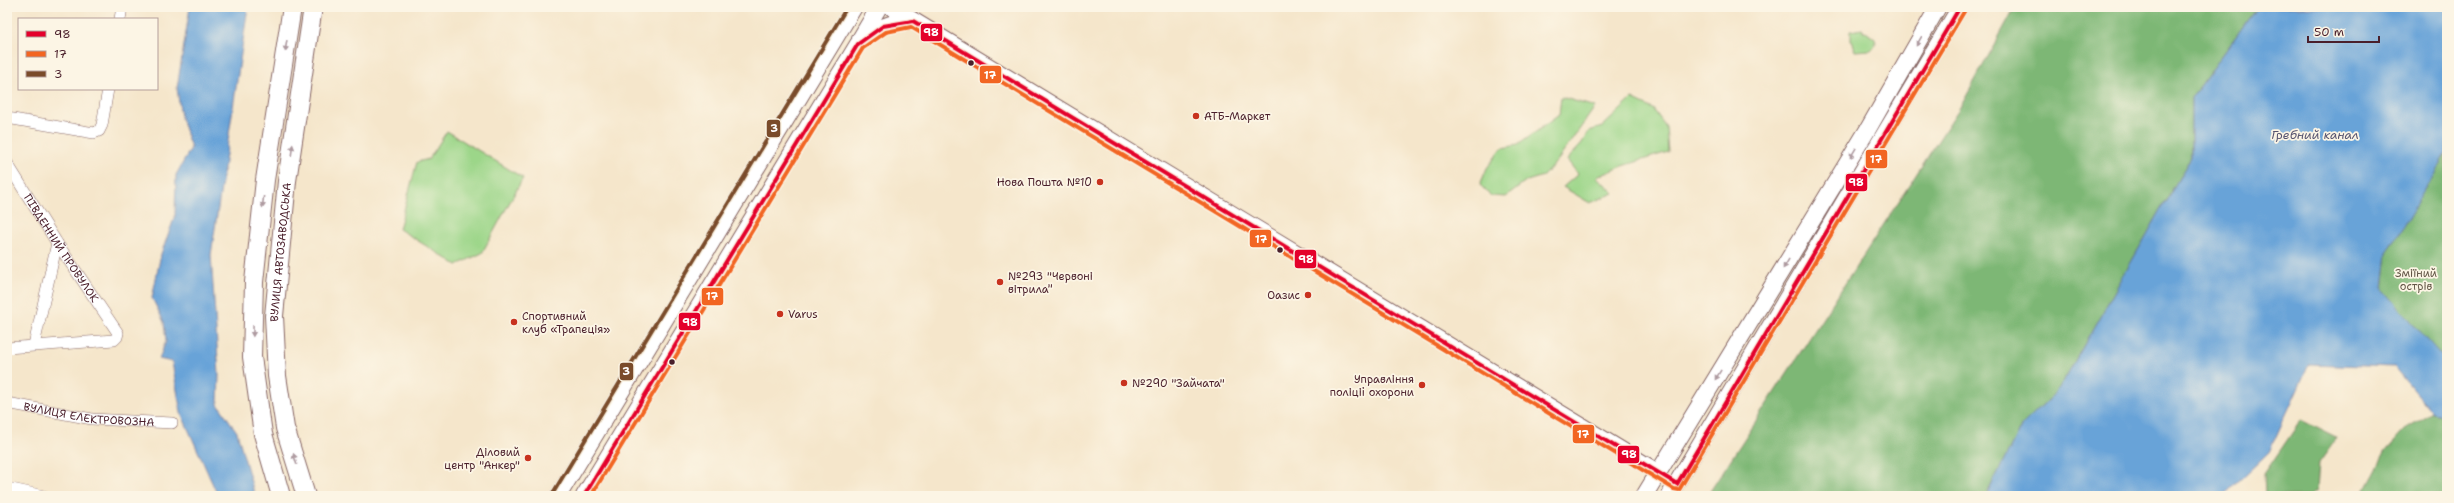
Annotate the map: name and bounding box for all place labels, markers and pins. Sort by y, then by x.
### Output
unlabelled marker [966,58,976,68]
place label: АТБ-Маркет [1204,109,1271,124]
marker: АТБ-Маркет [1191,111,1201,121]
place label: Нова Пошта №10 [997,175,1092,190]
marker: Нова Пошта №10 [1095,177,1105,187]
unlabelled marker [1275,245,1285,255]
place label: №293 "Червоні вітрила" [1008,269,1093,297]
marker: №293 "Червоні вітрила" [995,277,1005,287]
place label: Оазис [1267,288,1300,303]
marker: Оазис [1303,290,1313,300]
place label: Varus [788,307,818,322]
place label: Спортивний клуб «Трапеція» [522,309,610,337]
marker: Varus [775,309,785,319]
marker: Спортивний клуб «Трапеція» [509,317,519,327]
unlabelled marker [667,357,677,367]
place label: Управлiння полiцii охорони [1330,372,1414,400]
place label: №290 "Зайчата" [1132,376,1225,391]
marker: №290 "Зайчата" [1119,378,1129,388]
marker: Управлiння полiцii охорони [1417,380,1427,390]
place label: Діловий центр "Анкер" [444,445,520,473]
marker: Діловий центр "Анкер" [523,453,533,463]

